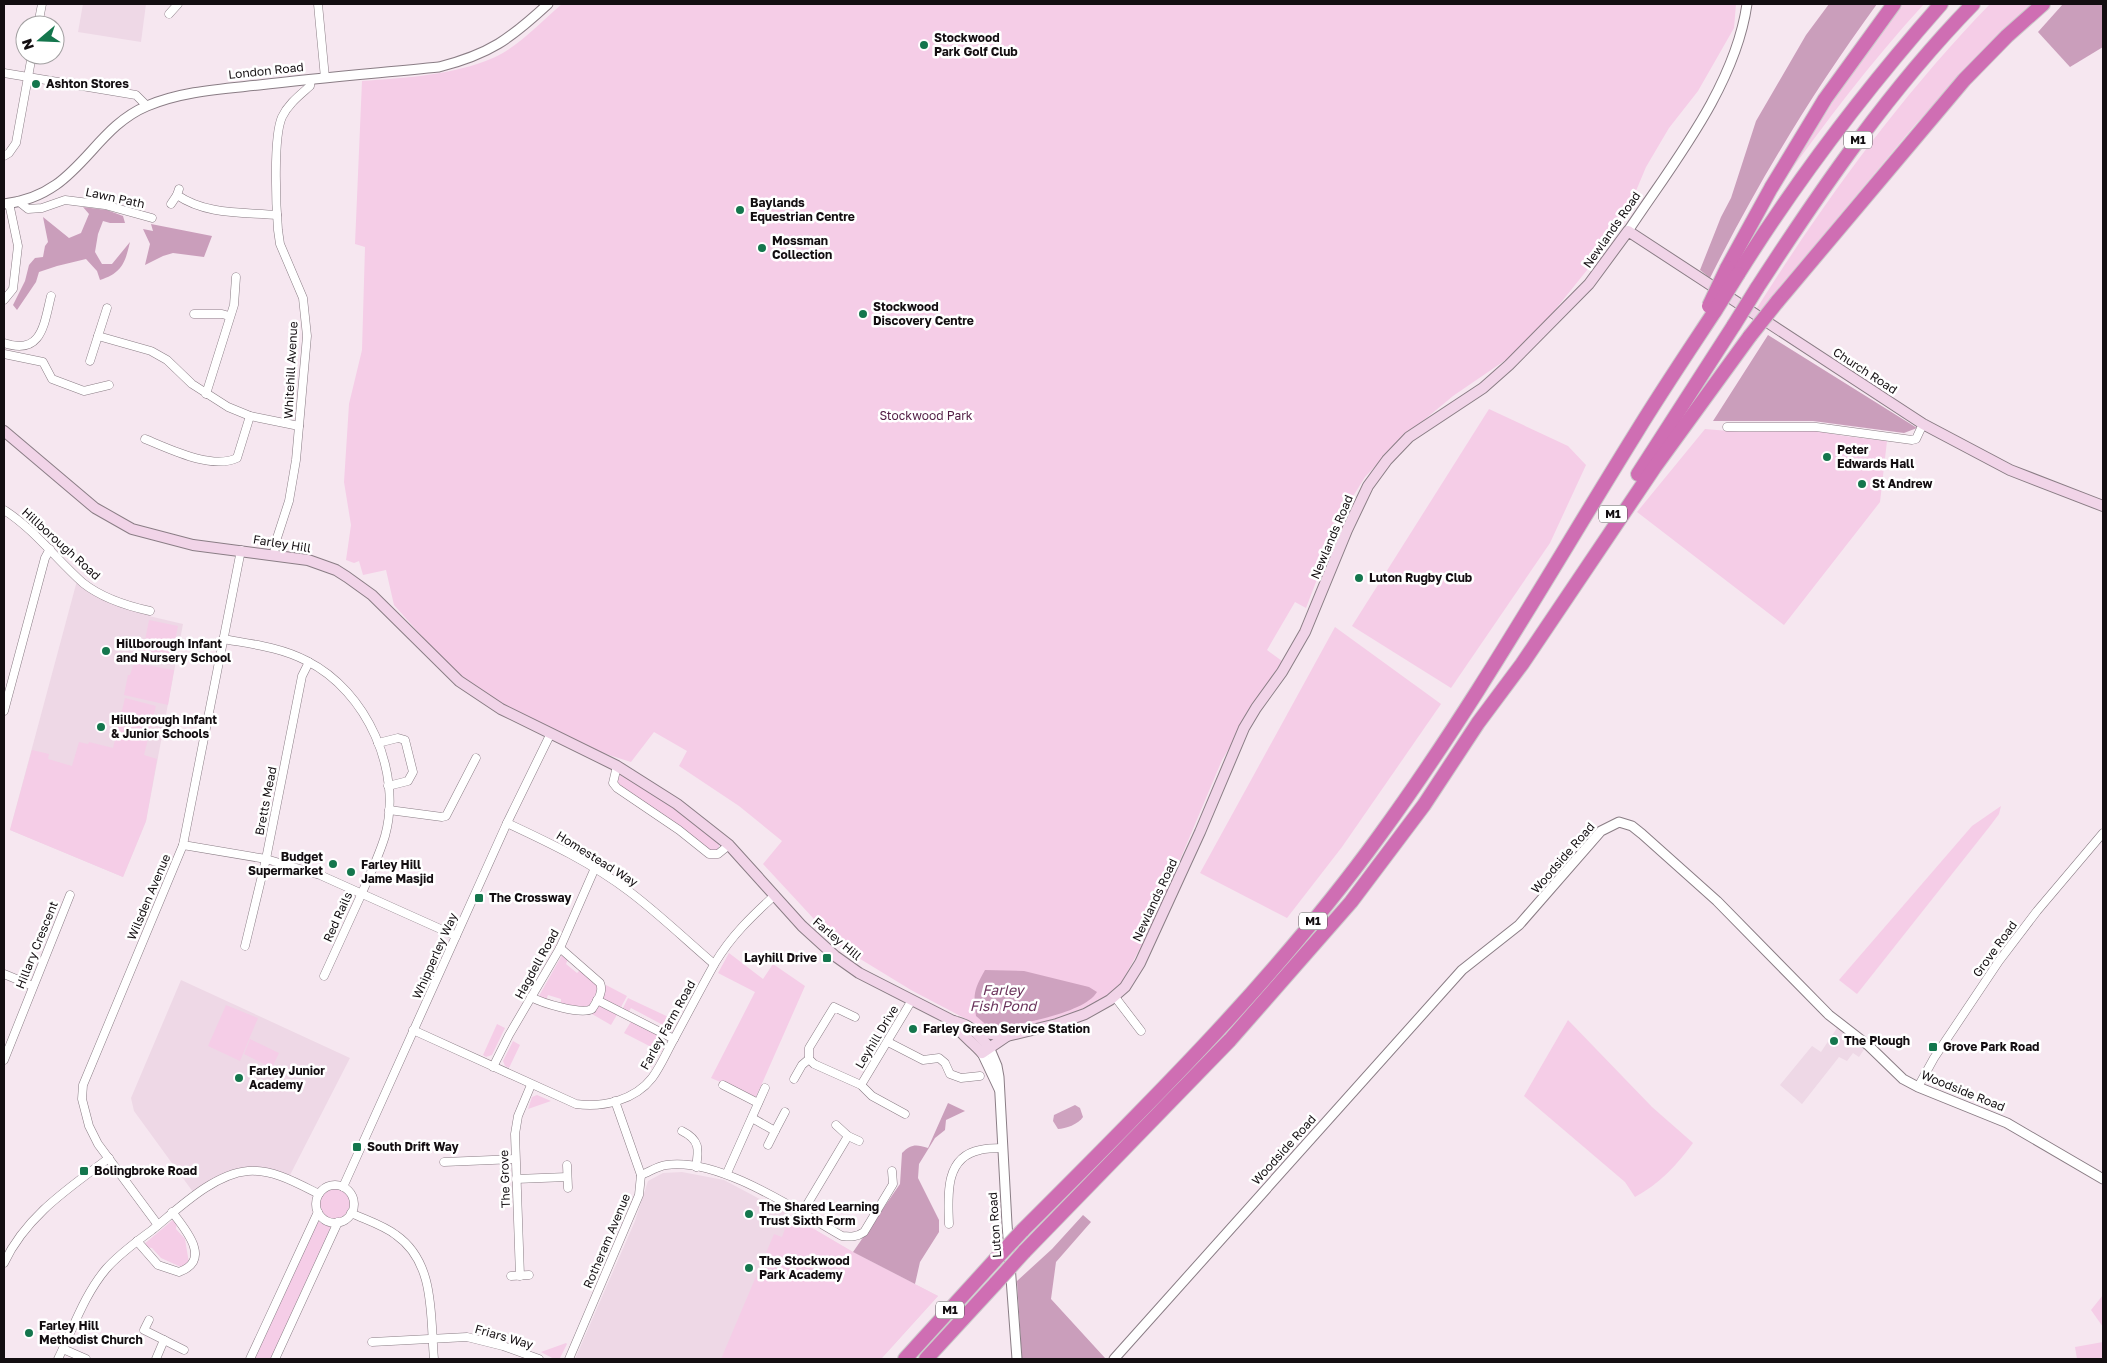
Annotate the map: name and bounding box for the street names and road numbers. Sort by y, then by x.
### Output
street label: London Road [228,59,304,82]
road number: M1 [1844,132,1872,148]
street label: Lawn Path [84,184,146,211]
street label: Newlands Road [1580,189,1643,271]
street label: Whitehill Avenue [280,321,301,419]
street label: Church Road [1830,344,1900,397]
street label: Newlands Road [1307,493,1356,581]
street label: Hillborough Road [19,504,104,583]
road number: M1 [1599,506,1627,522]
street label: Farley Hill [252,532,312,556]
street label: Bretts Mead [251,765,280,837]
street label: Woodside Road [1528,819,1598,896]
street label: Homestead Way [554,827,641,890]
street label: Wilsden Avenue [124,851,173,942]
street label: Newlands Road [1129,856,1180,944]
street label: Red Rails [320,889,355,944]
street label: Hillary Crescent [12,899,61,991]
street label: Whipperley Way [409,910,460,1001]
road number: M1 [1299,912,1327,929]
street label: Farley Hill [810,914,865,963]
street label: Grove Road [1969,918,2020,980]
street label: Hagdell Road [511,926,562,1001]
street label: Farley Farm Road [637,977,698,1072]
street label: Leyhill Drive [852,1002,901,1071]
street label: Woodside Road [1919,1067,2007,1114]
street label: Woodside Road [1248,1112,1319,1188]
street label: The Grove [496,1150,513,1208]
street label: Rotheram Avenue [580,1191,633,1291]
street label: Luton Road [985,1192,1004,1258]
road number: M1 [936,1302,964,1318]
street label: Friars Way [473,1321,535,1352]

